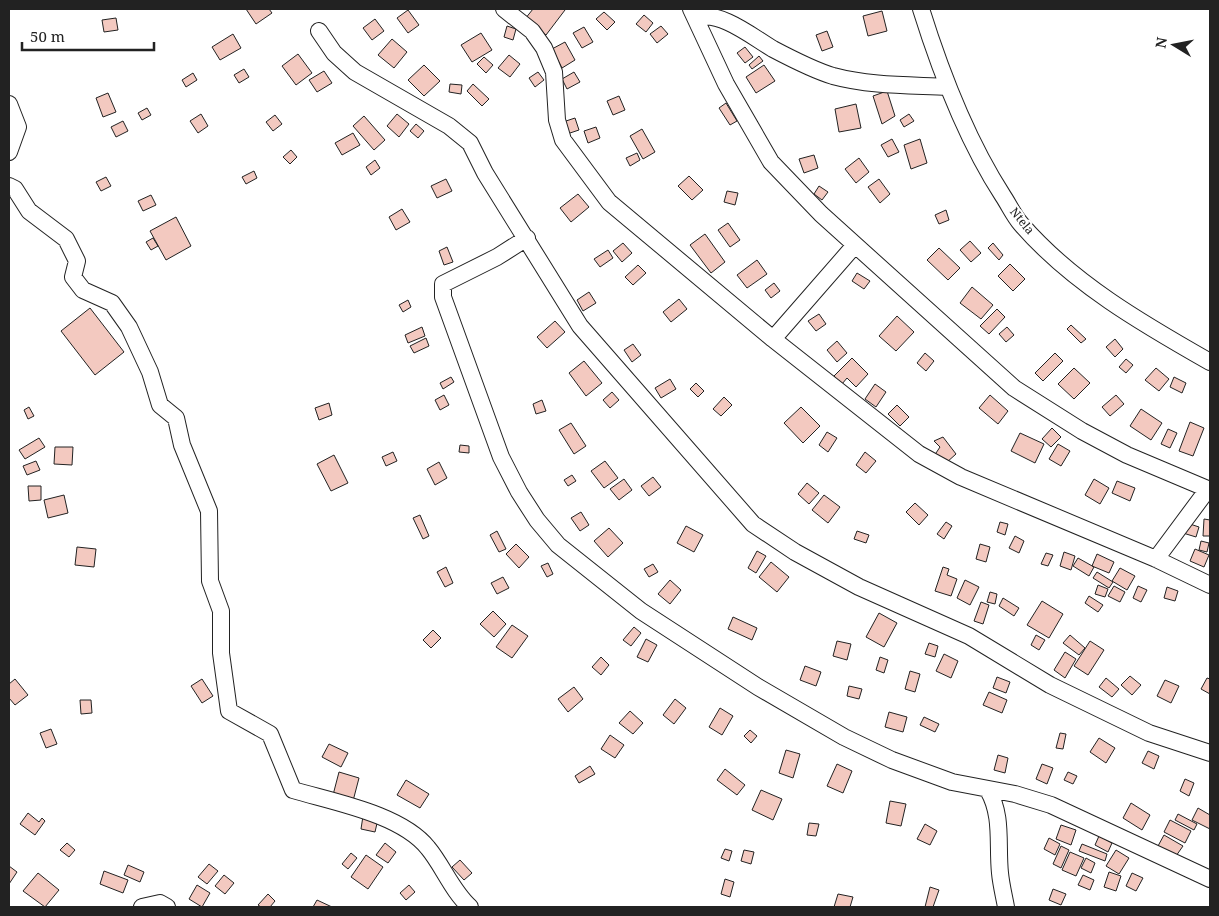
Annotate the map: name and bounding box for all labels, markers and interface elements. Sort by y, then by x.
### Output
scale bar [22,20,155,52]
north arrow [1149,20,1199,70]
text: 50 m [30,26,65,46]
text: N [1150,36,1171,50]
street label: Ntela [1006,204,1039,238]

